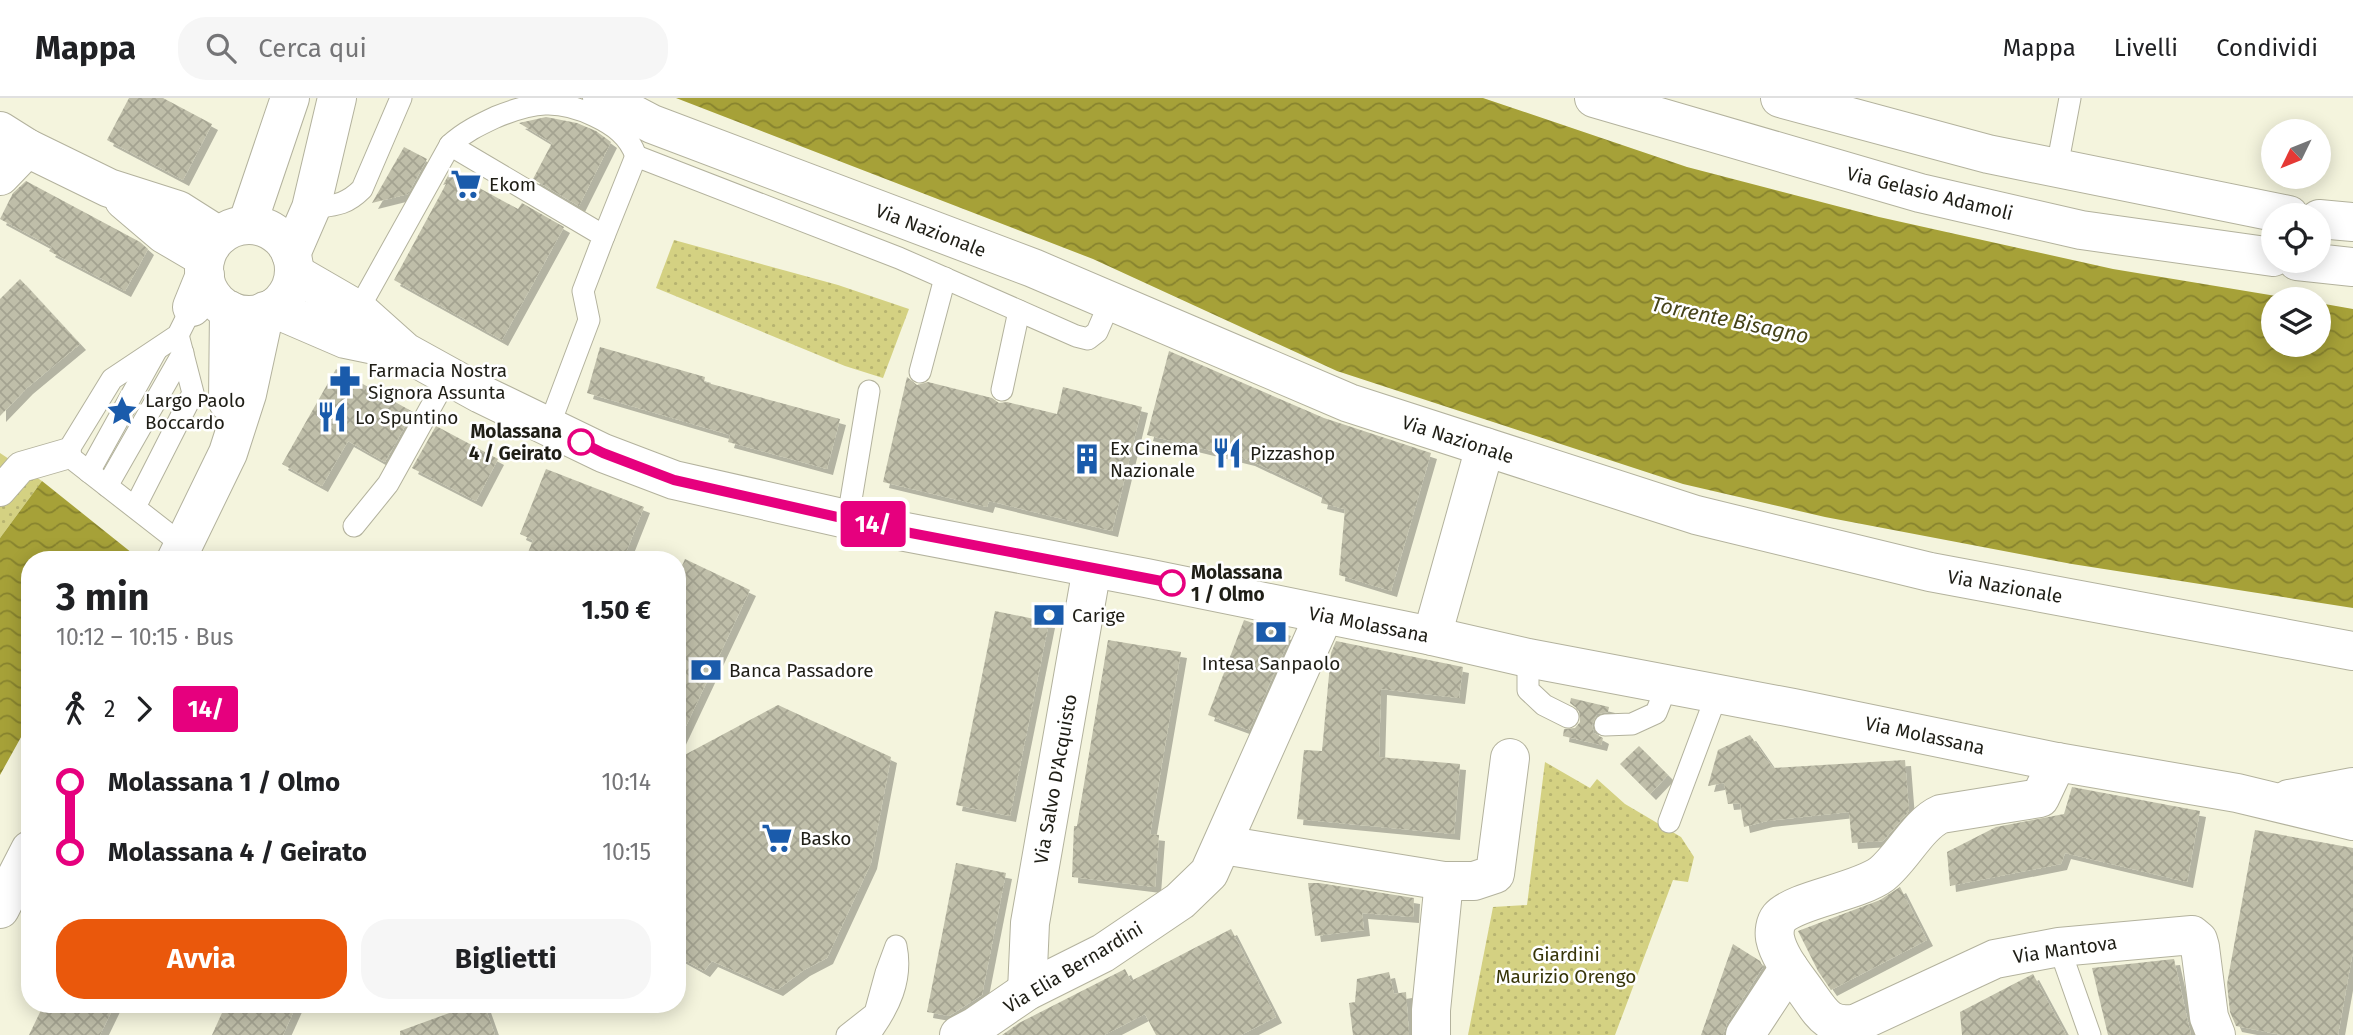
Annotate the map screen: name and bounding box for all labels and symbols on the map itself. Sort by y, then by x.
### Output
north arrow [2261,119,2331,189]
street label: Via Gelasio Adamoli [1844,162,2015,225]
supermarket icon: Ekom [449,167,483,201]
place label: Ekom [489,173,536,196]
street label: Via Nazionale [872,199,989,262]
water label: Torrente Bisagno [1649,291,1811,349]
place label: Farmacia Nostra Signora Assunta [368,359,507,404]
pharmacy icon: Farmacia Nostra Signora Assunta [328,364,362,398]
place label: Largo Paolo Boccardo [145,389,245,434]
place icon: Largo Paolo Boccardo [105,394,139,428]
restaurant icon: Lo Spuntino [315,400,349,434]
place label: Lo Spuntino [355,406,458,429]
street label: Via Nazionale [1399,411,1517,468]
place label: Molassana 4 / Geirato [469,420,562,465]
marker: Molassana 4 / Geirato [568,429,594,455]
restaurant icon: Pizzashop [1210,436,1244,470]
place label: Ex Cinema Nazionale [1110,437,1199,482]
building icon: Ex Cinema Nazionale [1070,442,1104,476]
place label: Pizzashop [1250,442,1335,465]
line badge: 14/ [833,501,913,547]
place label: Molassana 1 / Olmo [1191,561,1283,606]
street label: Via Nazionale [1946,565,2064,608]
marker: Molassana 1 / Olmo [1159,570,1185,596]
bank icon: Carige [1032,598,1066,632]
street label: Via Molassana [1307,602,1431,647]
place label: Carige [1072,604,1125,627]
bank icon: Intesa Sanpaolo [1254,615,1288,649]
place label: Intesa Sanpaolo [1202,652,1340,675]
bank icon: Banca Passadore [689,653,723,687]
place label: Banca Passadore [729,659,874,682]
street label: Via Salvo D'Acquisto [1029,692,1082,866]
street label: Via Molassana [1863,712,1987,759]
supermarket icon: Basko [760,821,794,855]
place label: Basko [800,827,851,850]
street label: Via Elia Bernardini [999,917,1147,1018]
street label: Via Mantova [2012,931,2118,968]
park label: Giardini Maurizio Orengo [1496,943,1636,988]

